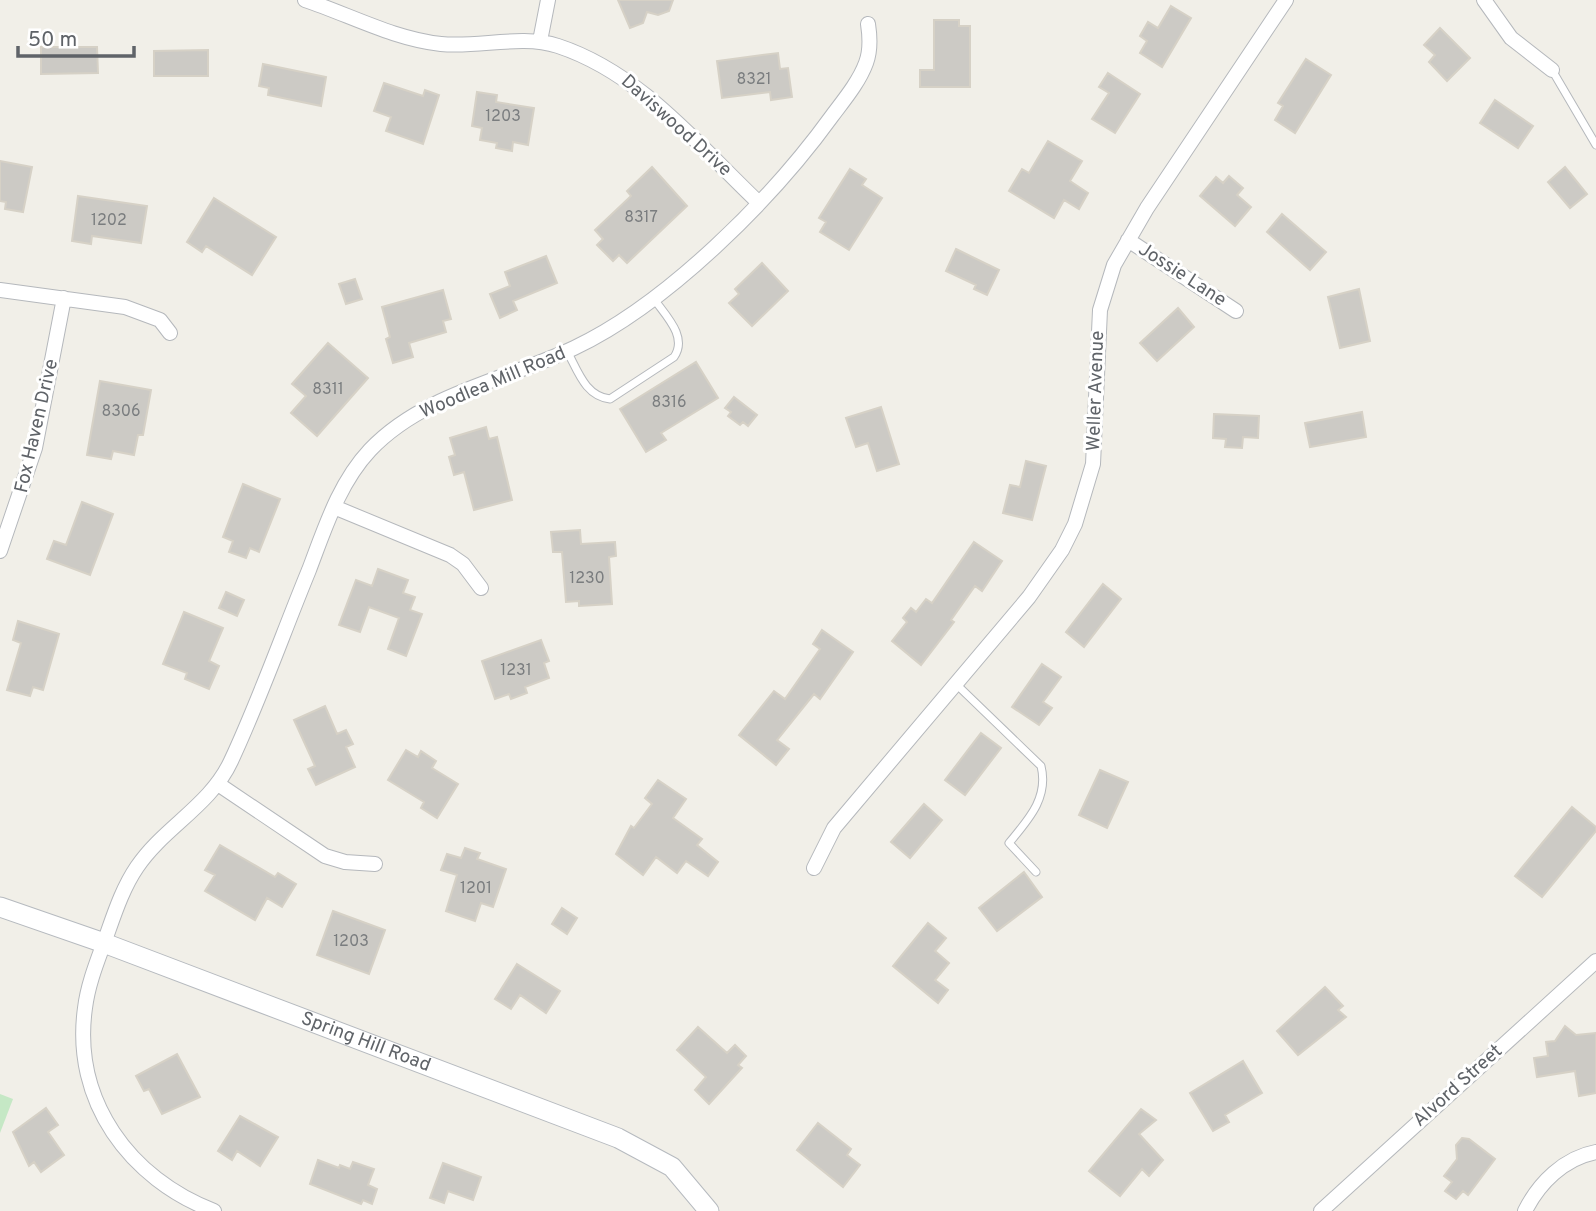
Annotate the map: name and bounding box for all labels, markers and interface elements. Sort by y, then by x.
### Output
scale bar [18,14,133,58]
text: 50 m [28,27,77,54]
street label: Daviswood Drive [615,70,737,182]
house number: 8321 [737,70,771,90]
house number: 1203 [485,107,521,127]
house number: 8317 [624,208,658,228]
house number: 1202 [91,211,127,231]
street label: Jossie Lane [1133,238,1231,312]
street label: Weller Avenue [1082,330,1110,452]
street label: Woodlea Mill Road [416,341,570,425]
street label: Fox Haven Drive [10,357,64,495]
house number: 8311 [312,380,344,400]
house number: 8316 [652,393,686,413]
house number: 8306 [101,402,141,422]
house number: 1230 [569,569,605,589]
house number: 1231 [500,661,532,681]
house number: 1201 [460,879,492,899]
house number: 1203 [333,932,369,952]
street label: Spring Hill Road [297,1007,434,1078]
street label: Alvord Street [1408,1039,1508,1133]

